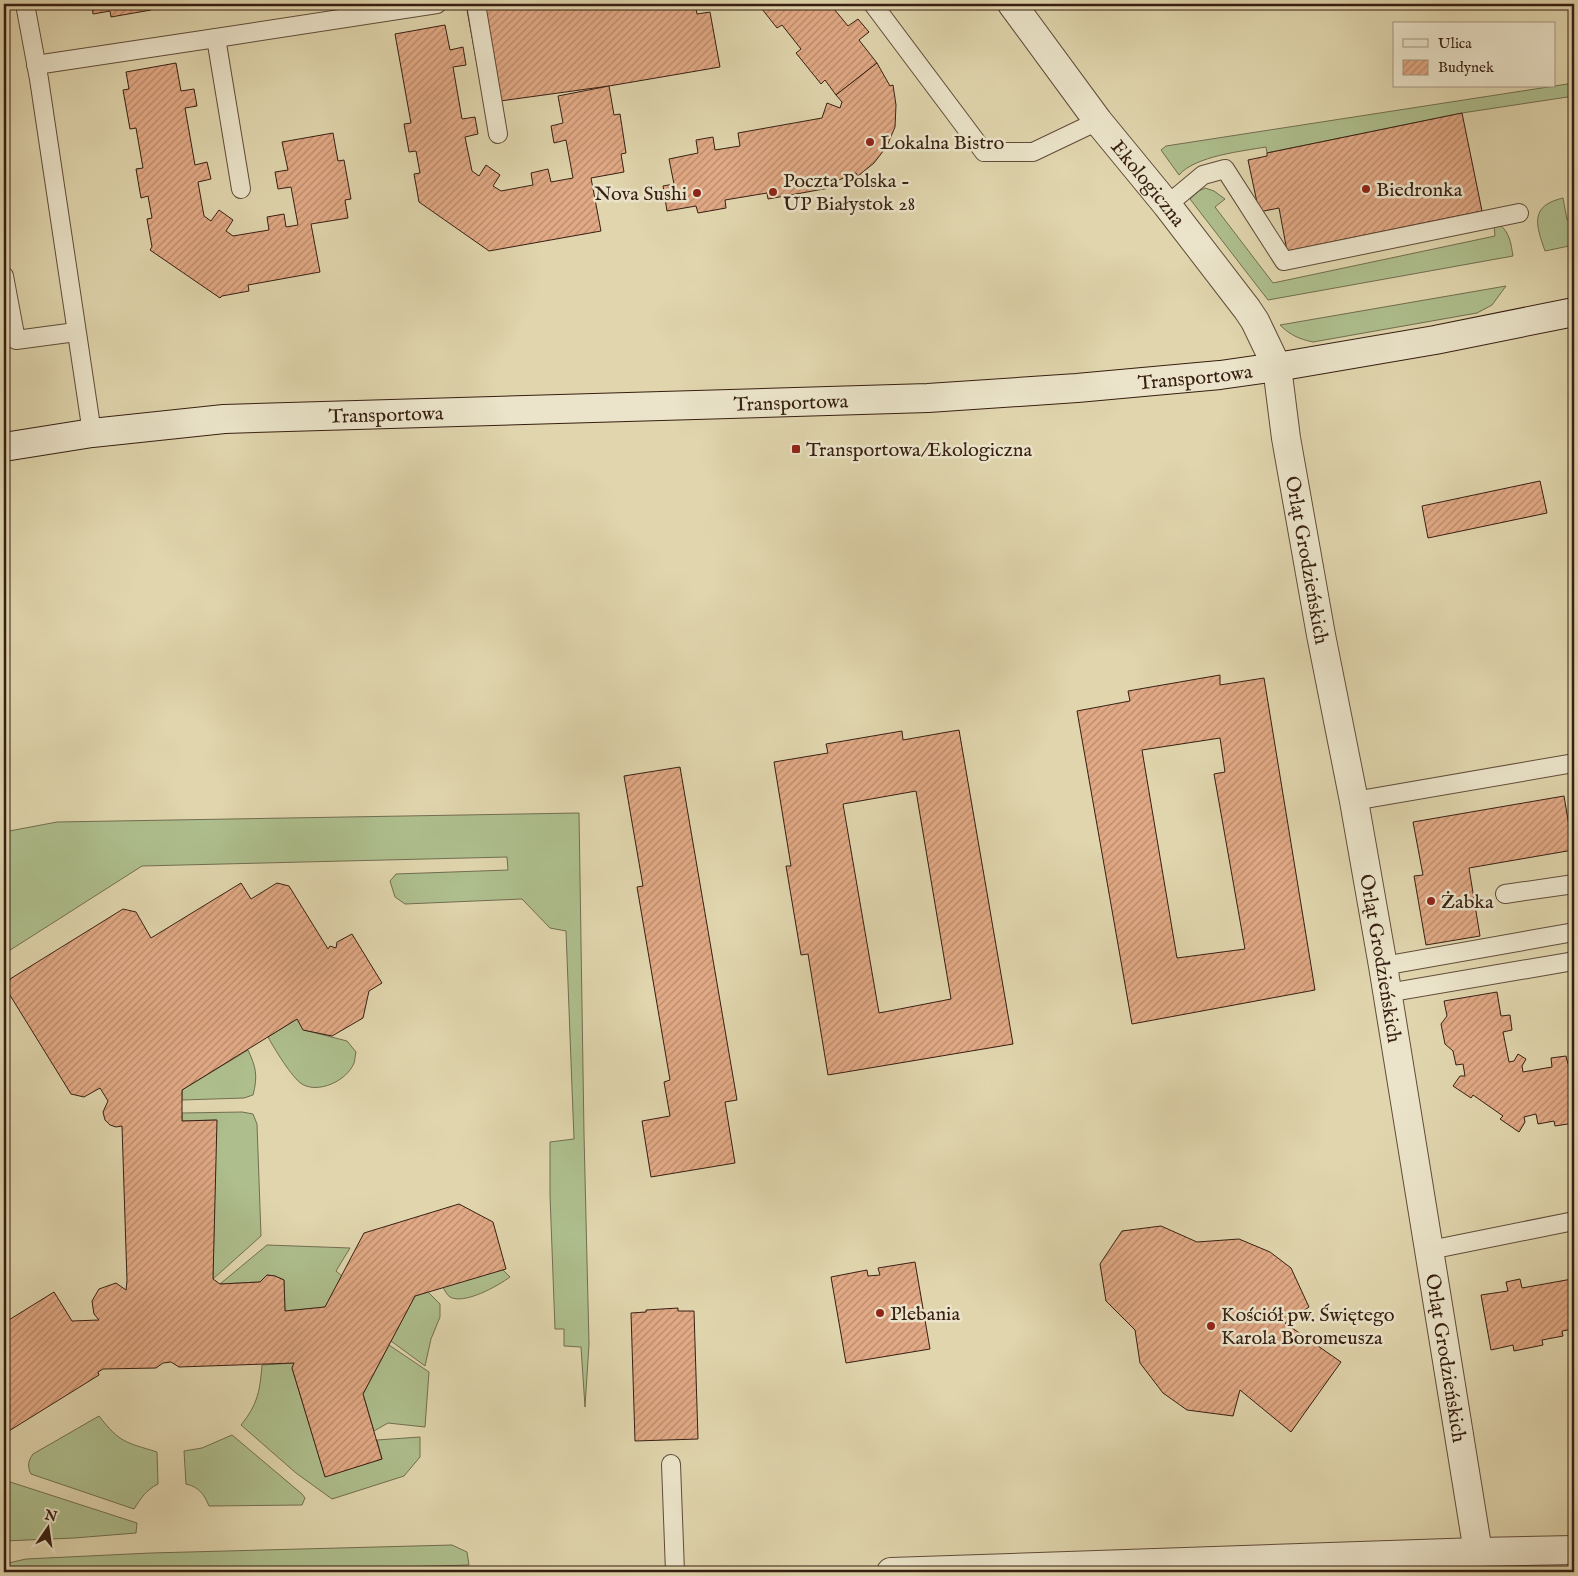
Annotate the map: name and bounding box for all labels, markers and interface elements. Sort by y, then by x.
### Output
legend [1393,22,1556,88]
text: Ulica [1438,34,1472,53]
text: Budynek [1438,58,1495,77]
place label: Lokalna Bistro [880,131,1004,156]
street label: Ekologiczna [1105,135,1190,232]
marker: Lokalna Bistro [864,136,876,148]
place label: Poczta Polska - UP Białystok 28 [783,169,915,217]
place label: Biedronka [1376,178,1463,203]
place label: Nova Sushi [594,182,687,207]
marker: Biedronka [1360,183,1372,195]
marker: Poczta Polska - UP Białystok 28 [767,186,779,198]
marker: Nova Sushi [691,187,703,199]
street label: Transportowa [1137,360,1254,396]
street label: Transportowa [733,389,849,418]
street label: Transportowa [328,401,444,430]
place label: Transportowa/Ekologiczna [806,438,1032,463]
marker: Transportowa/Ekologiczna [790,443,802,455]
street label: Orląt Grodzieńskich [1279,474,1334,647]
street label: Orląt Grodzieńskich [1353,872,1406,1045]
place label: Żabka [1441,890,1494,915]
marker: Żabka [1425,895,1437,907]
street label: Orląt Grodzieńskich [1419,1272,1471,1445]
place label: Plebania [890,1302,960,1327]
place label: Kościół pw. Świętego Karola Boromeusza [1221,1303,1395,1351]
marker: Plebania [874,1307,886,1319]
marker: Kościół pw. Świętego Karola Boromeusza [1205,1320,1217,1332]
north arrow [22,1504,72,1554]
text: N [42,1506,59,1526]

